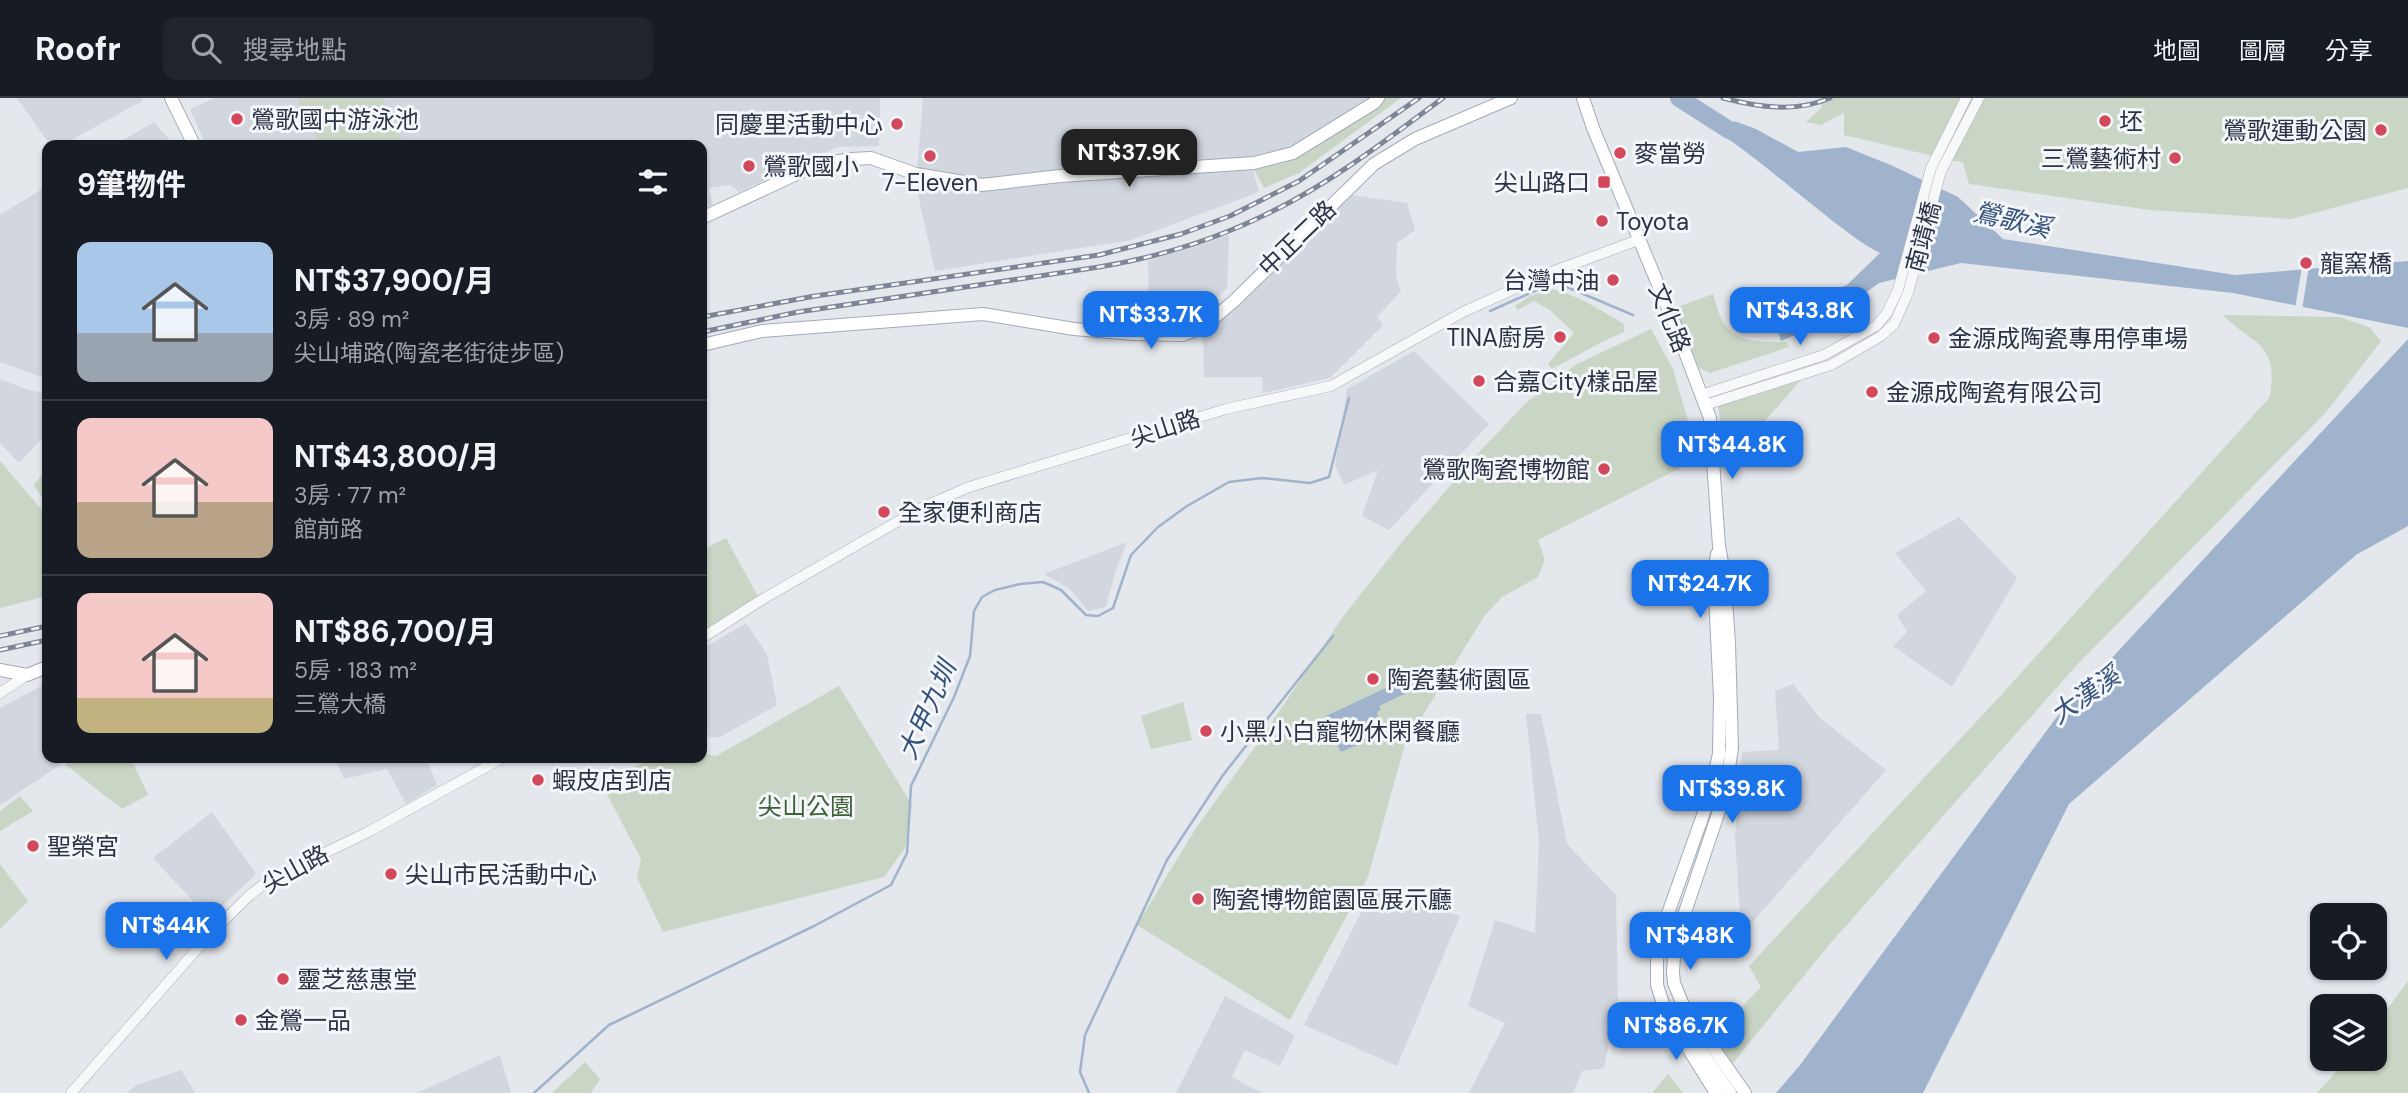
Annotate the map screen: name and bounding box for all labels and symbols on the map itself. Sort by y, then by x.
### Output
place label: 鶯歌國中游泳池 [251,104,419,135]
place label: 坯 [2119,106,2143,137]
place label: 同慶里活動中心 [715,109,883,140]
marker: 鶯歌國中游泳池 [229,111,245,127]
marker: 坯 [2097,113,2113,129]
place label: 鶯歌運動公園 [2223,115,2367,146]
marker: 同慶里活動中心 [889,116,905,132]
marker: 鶯歌運動公園 [2373,122,2389,138]
pin: NT$37.9K [1057,130,1201,189]
place label: 麥當勞 [1634,138,1706,169]
place label: 三鶯藝術村 [2041,143,2161,174]
marker: 麥當勞 [1612,145,1628,161]
marker: 7-Eleven [922,148,938,164]
marker: 三鶯藝術村 [2167,150,2183,166]
place label: 鶯歌國小 [763,151,859,182]
marker: 鶯歌國小 [741,158,757,174]
place label: 7-Eleven [882,167,978,198]
place label: 尖山路口 [1494,167,1590,198]
marker: 尖山路口 [1596,174,1612,190]
street label: 中正二路 [1252,194,1342,282]
water label: 鶯歌溪 [1970,195,2058,246]
street label: 南靖橋 [1899,198,1947,276]
place label: Toyota [1616,206,1689,237]
marker: Toyota [1594,213,1610,229]
place label: 龍窯橋 [2320,248,2392,279]
marker: 龍窯橋 [2298,255,2314,271]
place label: 台灣中油 [1503,265,1599,296]
marker: 台灣中油 [1605,272,1621,288]
street label: 文化路 [1642,279,1698,357]
pin: NT$43.8K [1728,288,1872,347]
pin: NT$33.7K [1079,292,1223,351]
place label: TINA廚房 [1446,322,1546,353]
place label: 金源成陶瓷專用停車場 [1948,323,2188,354]
marker: TINA廚房 [1552,329,1568,345]
marker: 金源成陶瓷專用停車場 [1926,330,1942,346]
place label: 合嘉City樣品屋 [1493,366,1659,397]
marker: 合嘉City樣品屋 [1471,373,1487,389]
place label: 金源成陶瓷有限公司 [1886,377,2102,408]
marker: 金源成陶瓷有限公司 [1864,384,1880,400]
street label: 尖山路 [1126,402,1204,454]
pin: NT$44.8K [1660,422,1804,481]
place label: 鶯歌陶瓷博物館 [1422,454,1590,485]
marker: 鶯歌陶瓷博物館 [1596,461,1612,477]
place label: 全家便利商店 [898,497,1042,528]
marker: 全家便利商店 [876,504,892,520]
pin: NT$24.7K [1628,560,1772,620]
water label: 大甲九圳 [890,652,965,764]
water label: 大漢溪 [2043,656,2130,731]
place label: 陶瓷藝術園區 [1387,664,1531,695]
marker: 陶瓷藝術園區 [1365,671,1381,687]
place label: 小黑小白寵物休閑餐廳 [1220,716,1460,747]
marker: 小黑小白寵物休閑餐廳 [1198,723,1214,739]
place label: 蝦皮店到店 [552,765,672,796]
pin: NT$39.8K [1660,766,1804,825]
marker: 蝦皮店到店 [530,772,546,788]
park label: 尖山公園 [758,791,854,822]
place label: 聖榮宮 [47,831,119,862]
marker: 聖榮宮 [25,838,41,854]
street label: 尖山路 [256,838,334,900]
place label: 尖山市民活動中心 [405,859,597,890]
marker: 尖山市民活動中心 [383,866,399,882]
place label: 陶瓷博物館園區展示廳 [1212,884,1452,915]
marker: 陶瓷博物館園區展示廳 [1190,891,1206,907]
pin: NT$44K [109,902,223,962]
pin: NT$48K [1633,912,1747,972]
place label: 靈芝慈惠堂 [297,964,417,995]
marker: 靈芝慈惠堂 [275,971,291,987]
pin: NT$86.7K [1604,1002,1748,1062]
place label: 金鶯一品 [255,1005,351,1036]
marker: 金鶯一品 [233,1012,249,1028]

